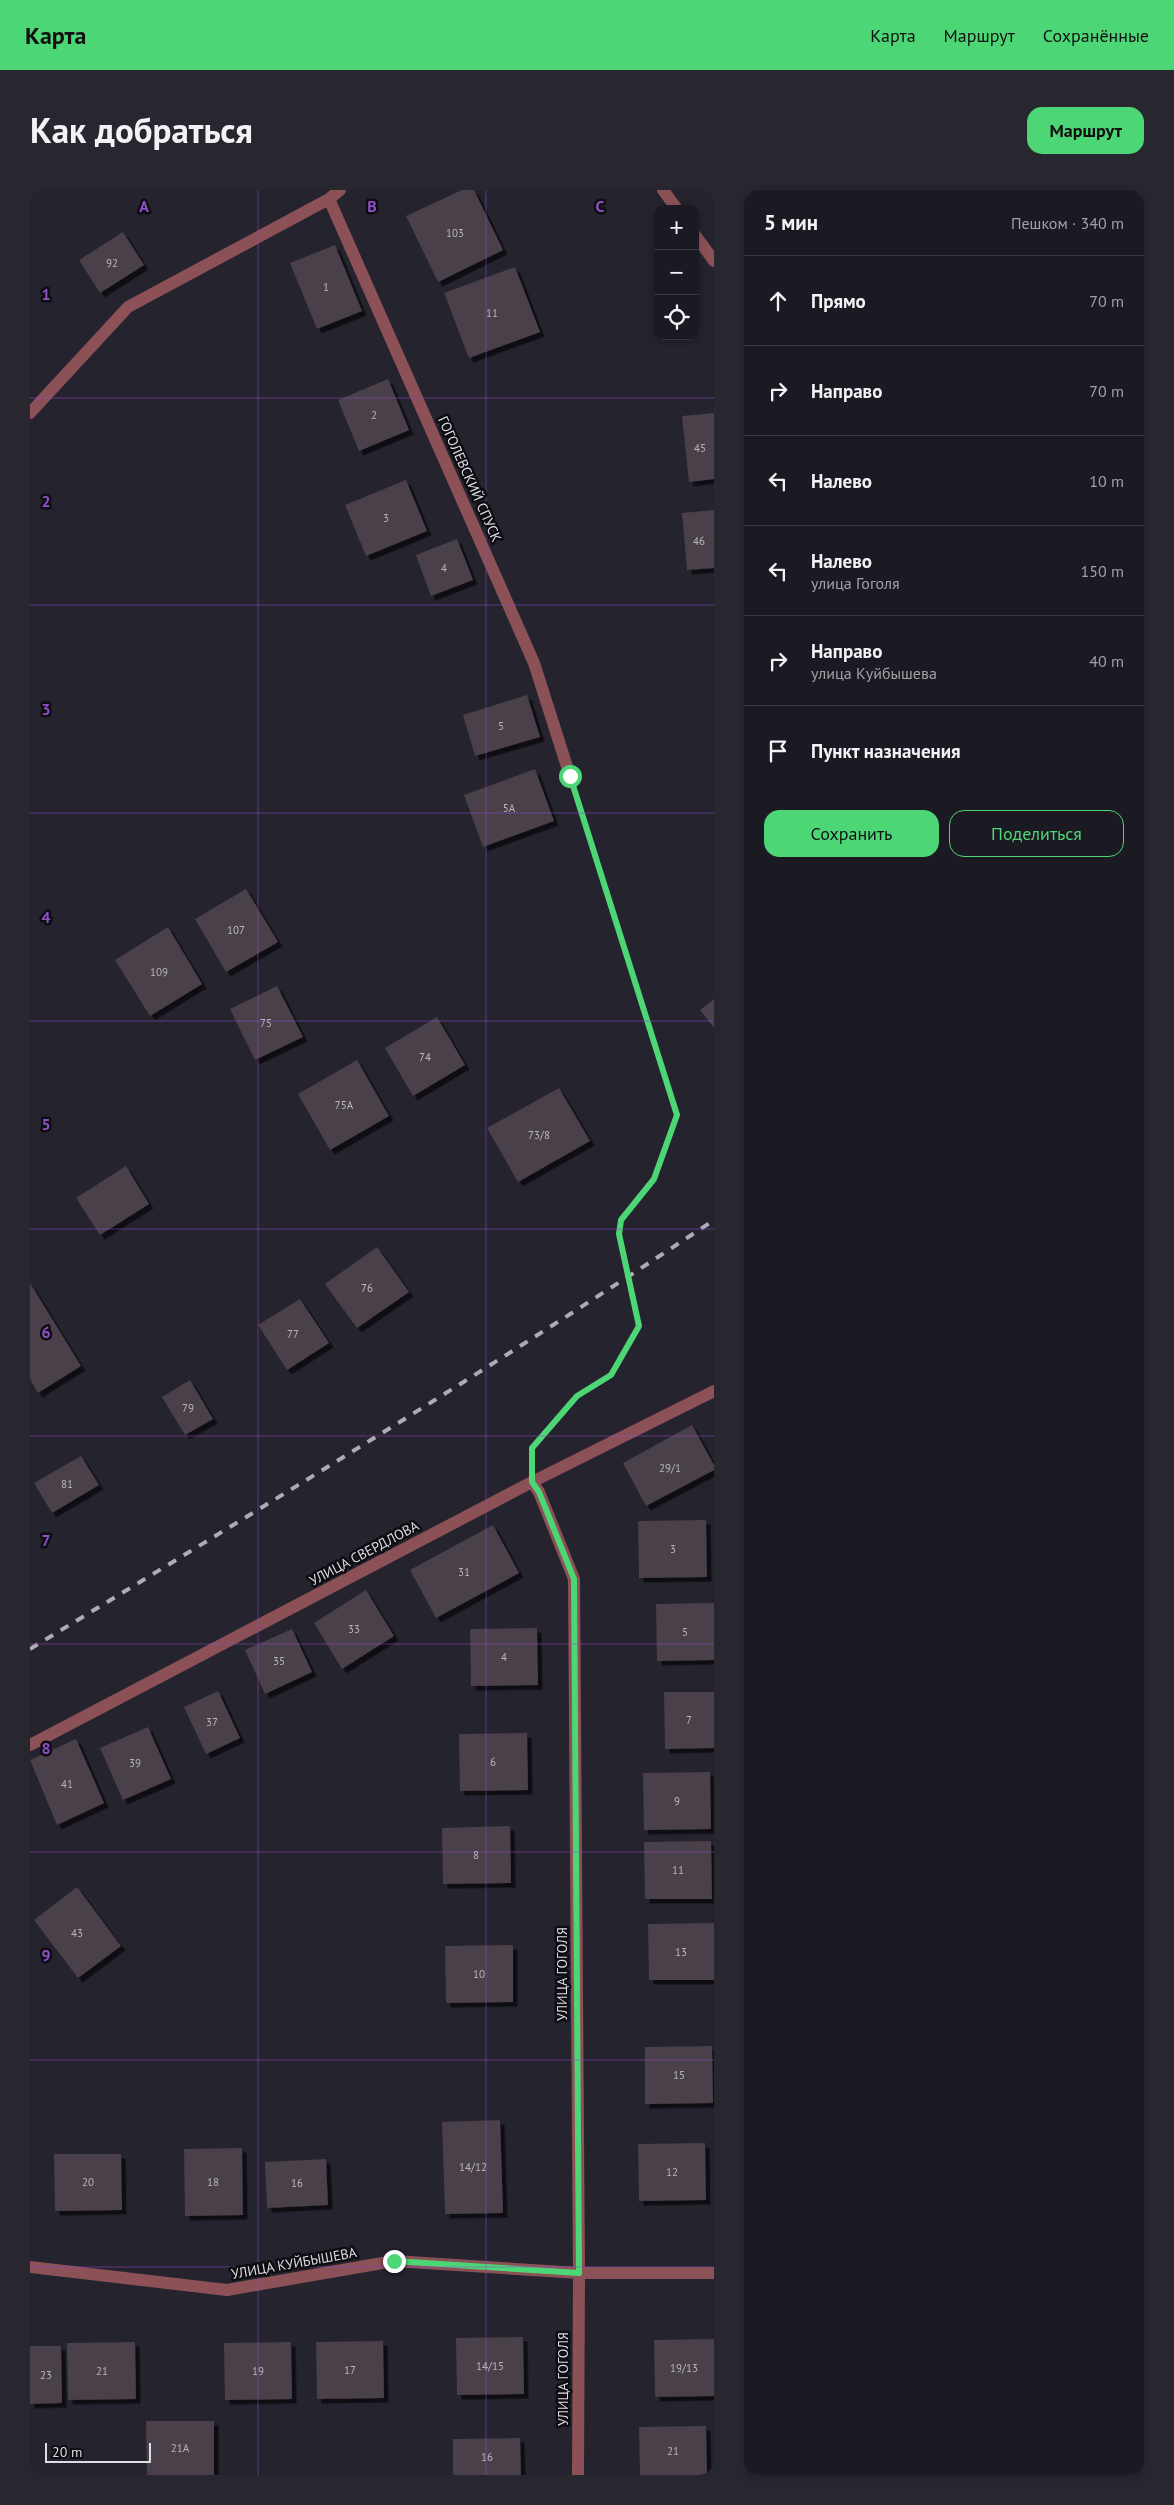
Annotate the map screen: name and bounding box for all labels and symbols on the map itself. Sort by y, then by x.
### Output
text: A [139,196,149,216]
text: B [367,196,377,216]
text: C [596,196,605,216]
house number: 103 [446,226,464,240]
house number: 92 [106,256,118,270]
house number: 1 [323,280,329,294]
text: 1 [41,284,51,304]
house number: 11 [486,306,498,320]
house number: 2 [371,408,377,422]
street label: ГОГОЛЕВСКИЙ СПУСК [434,413,506,545]
house number: 45 [694,441,706,455]
text: 2 [41,491,51,511]
house number: 3 [383,511,389,525]
house number: 46 [693,534,705,548]
house number: 4 [441,561,447,575]
text: 3 [41,699,51,719]
house number: 5 [498,719,504,733]
route start [559,765,582,788]
house number: 5А [503,801,516,815]
text: 4 [41,907,51,927]
house number: 107 [227,923,245,937]
house number: 109 [150,965,168,979]
house number: 75 [260,1016,272,1030]
house number: 74 [419,1050,431,1064]
house number: 75А [335,1098,354,1112]
text: 5 [41,1114,51,1134]
house number: 73/8 [528,1128,550,1142]
house number: 76 [361,1281,373,1295]
text: 6 [41,1322,51,1342]
house number: 77 [287,1327,299,1341]
house number: 79 [182,1401,194,1415]
house number: 29/1 [659,1461,681,1475]
house number: 81 [61,1477,73,1491]
street label: УЛИЦА СВЕРДЛОВА [306,1516,423,1589]
text: 7 [41,1530,51,1550]
house number: 3 [670,1542,676,1556]
house number: 31 [458,1565,470,1579]
house number: 33 [348,1622,360,1636]
house number: 5 [682,1625,688,1639]
house number: 4 [501,1650,507,1664]
house number: 35 [273,1654,285,1668]
house number: 7 [686,1713,692,1727]
house number: 37 [206,1715,218,1729]
text: 8 [41,1738,51,1758]
house number: 6 [490,1755,496,1769]
house number: 39 [129,1756,141,1770]
house number: 41 [61,1777,73,1791]
house number: 9 [674,1794,680,1808]
house number: 8 [473,1848,479,1862]
house number: 11 [672,1863,684,1877]
house number: 43 [71,1926,83,1940]
street label: УЛИЦА ГОГОЛЯ [553,1927,571,2021]
text: 9 [41,1945,51,1965]
house number: 13 [675,1945,687,1959]
house number: 10 [473,1967,485,1981]
house number: 15 [673,2068,685,2082]
house number: 14/12 [459,2160,487,2174]
house number: 12 [666,2165,678,2179]
house number: 20 [82,2175,94,2189]
house number: 18 [207,2175,219,2189]
house number: 16 [291,2176,303,2190]
street label: УЛИЦА КУЙБЫШЕВА [230,2243,359,2283]
route end [383,2250,406,2273]
street label: УЛИЦА ГОГОЛЯ [554,2332,572,2426]
house number: 14/15 [476,2359,504,2373]
house number: 19/13 [670,2361,698,2375]
house number: 17 [344,2363,356,2377]
house number: 21 [96,2364,108,2378]
house number: 19 [252,2364,264,2378]
house number: 23 [40,2368,52,2382]
scale bar [45,2440,151,2463]
house number: 21А [171,2441,190,2455]
house number: 21 [667,2444,679,2458]
house number: 16 [481,2450,493,2464]

